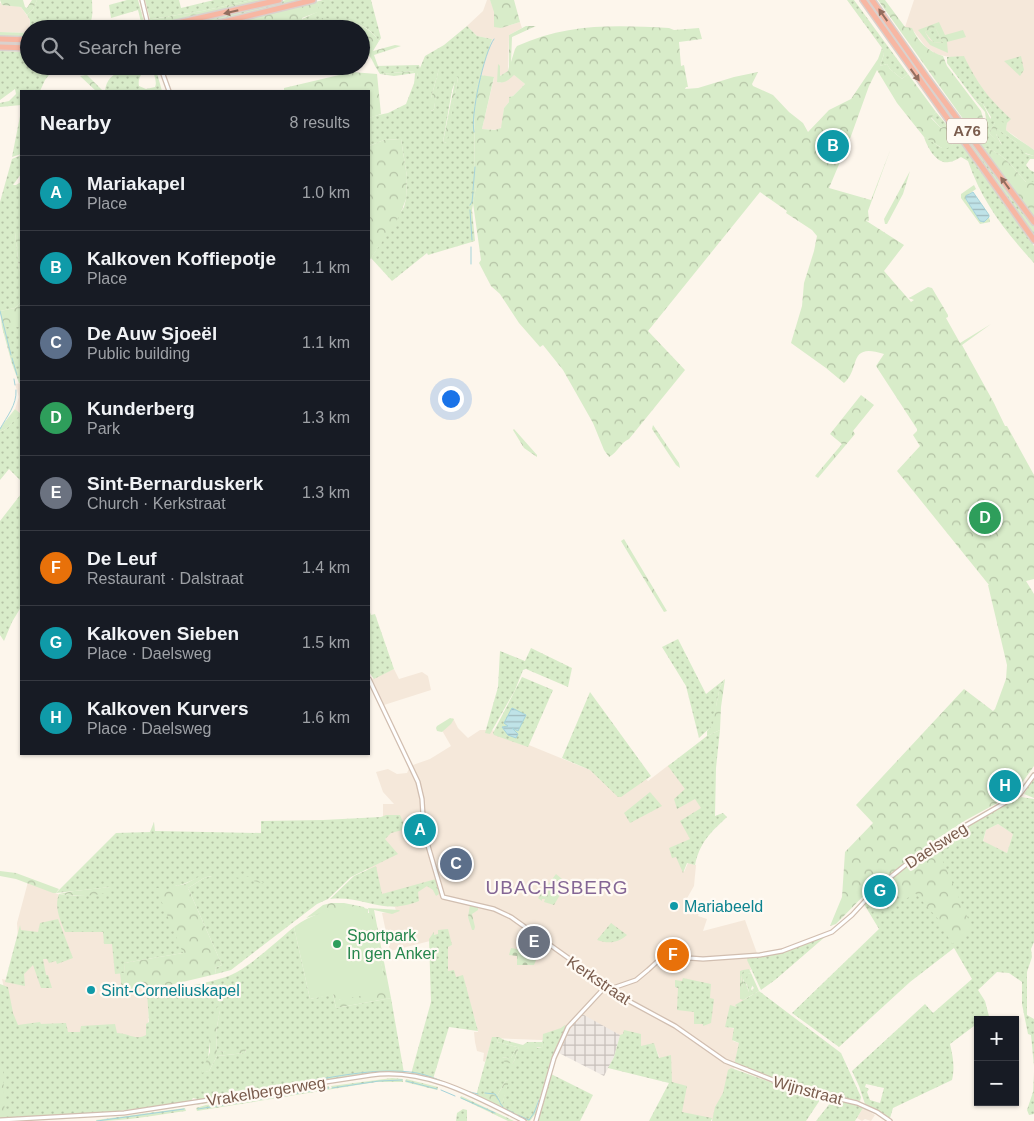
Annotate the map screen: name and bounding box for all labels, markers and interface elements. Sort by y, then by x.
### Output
one-way arrow [224,8,239,16]
one-way arrow [878,8,888,22]
search box [20,20,370,75]
icon: search [38,34,66,62]
text: Search here [78,37,182,58]
one-way arrow [910,68,921,81]
text: Nearby [40,111,111,134]
text: 8 results [290,114,350,131]
road number: A76 [947,118,987,144]
pin: B [817,127,849,165]
text: Mariakapel [87,173,185,194]
one-way arrow [1000,176,1010,190]
text: A [50,184,62,201]
text: 1.0 km [302,184,350,201]
text: Place [87,195,127,212]
text: Kalkoven Koffiepotje [87,248,276,269]
text: B [50,259,62,276]
text: 1.1 km [302,259,350,276]
text: Place [87,270,127,287]
text: De Auw Sjoeël [87,323,217,344]
text: C [50,334,62,351]
text: 1.1 km [302,334,350,351]
text: Public building [87,345,190,362]
your location [438,386,464,412]
text: Kunderberg [87,398,195,419]
text: D [50,409,62,426]
text: 1.3 km [302,409,350,426]
text: Park [87,420,120,437]
text: Sint-Bernarduskerk [87,473,263,494]
text: E [51,484,61,501]
text: 1.3 km [302,484,350,501]
text: Church · Kerkstraat [87,495,226,512]
pin: D [969,499,1001,537]
text: De Leuf [87,548,157,569]
text: F [51,559,61,576]
text: 1.4 km [302,559,350,576]
text: Restaurant · Dalstraat [87,570,244,587]
text: Kalkoven Sieben [87,623,239,644]
text: G [50,634,62,651]
text: 1.5 km [302,634,350,651]
text: Place · Daelsweg [87,645,212,662]
text: Kalkoven Kurvers [87,698,249,719]
text: H [50,709,62,726]
text: 1.6 km [302,709,350,726]
text: Place · Daelsweg [87,720,212,737]
pin: H [989,767,1021,805]
pin: A [404,811,436,849]
street label: Daelsweg [902,819,970,872]
pin: C [440,845,472,883]
pin: G [864,872,896,910]
district label: UBACHSBERG [485,877,629,898]
place label: Mariabeeld [684,898,763,915]
marker: Mariabeeld [668,900,680,912]
pin: E [518,923,550,961]
place label: Sportpark In gen Anker [347,927,438,962]
pin: F [657,936,689,974]
marker: Sportpark In gen Anker [331,938,343,950]
street label: Kerkstraat [564,953,634,1008]
place label: Sint-Corneliuskapel [101,982,240,999]
marker: Sint-Corneliuskapel [85,984,97,996]
map controls [974,1016,1019,1106]
button: + [974,1016,1019,1061]
button: − [974,1061,1019,1106]
street label: Wijnstraat [771,1073,845,1108]
street label: Vrakelbergerweg [205,1074,327,1109]

